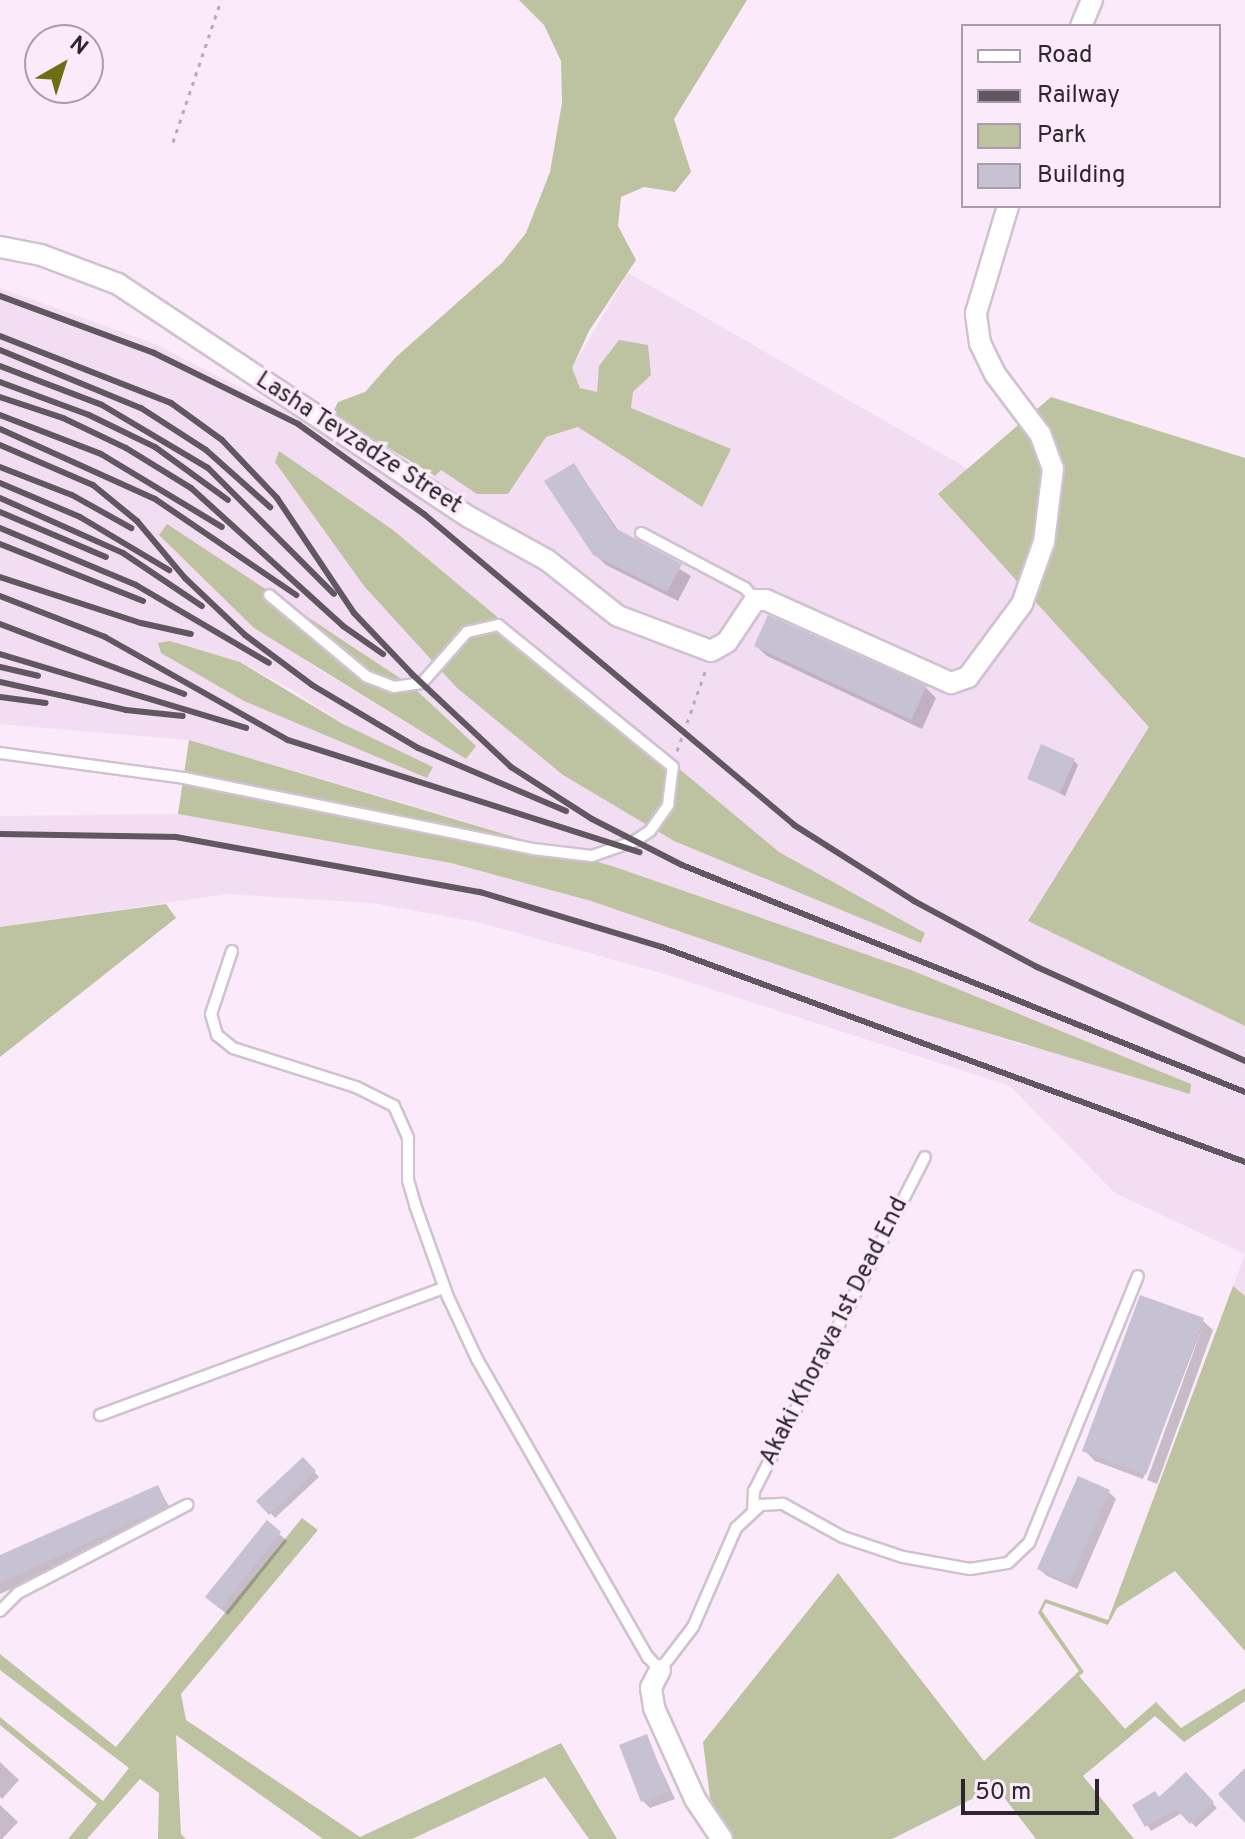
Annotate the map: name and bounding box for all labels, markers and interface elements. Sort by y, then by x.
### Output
north arrow [24,24,104,104]
legend [961,24,1221,208]
text: N [64,31,93,62]
text: Road [1037,41,1093,71]
text: Railway [1037,81,1120,111]
text: Park [1037,121,1087,151]
text: Building [1037,161,1126,191]
street label: Lasha Tevzadze Street [249,366,467,522]
street label: Akaki Khorava 1st Dead End [755,1193,915,1471]
scale bar [965,1763,1103,1813]
text: 50 m [975,1778,1031,1808]

